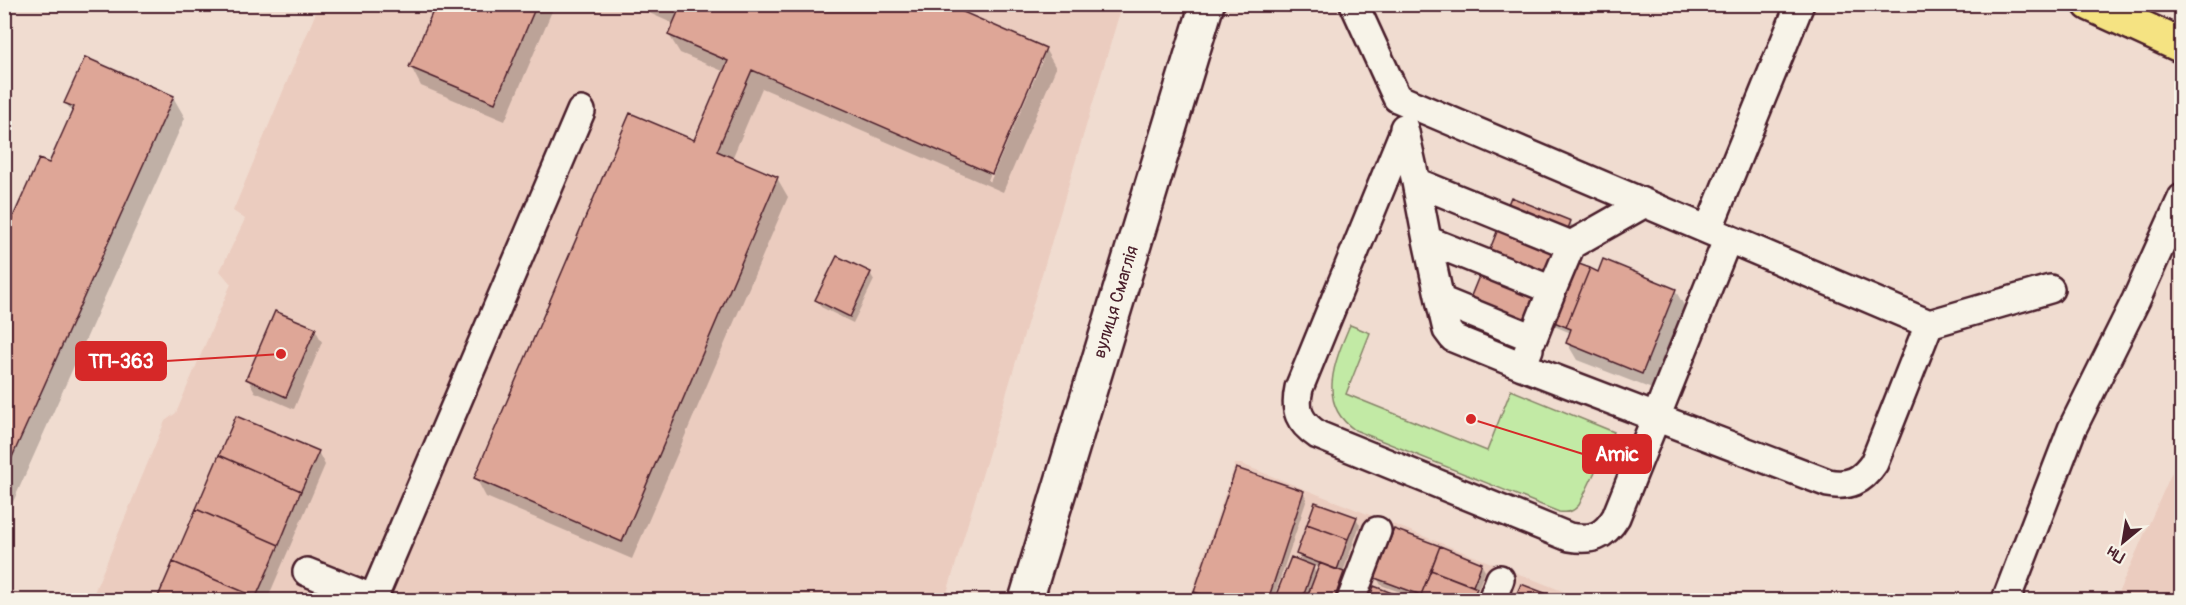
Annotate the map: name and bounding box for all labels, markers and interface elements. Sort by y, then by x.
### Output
street label: вулиця Смаглія [1088,243,1144,361]
callout: ТП-363 [76,342,166,380]
text: ТП-363 [87,349,154,374]
callout: Amic [1583,435,1651,473]
text: Amic [1595,442,1639,467]
north arrow [2093,512,2153,572]
text: Пн [2103,541,2129,567]

